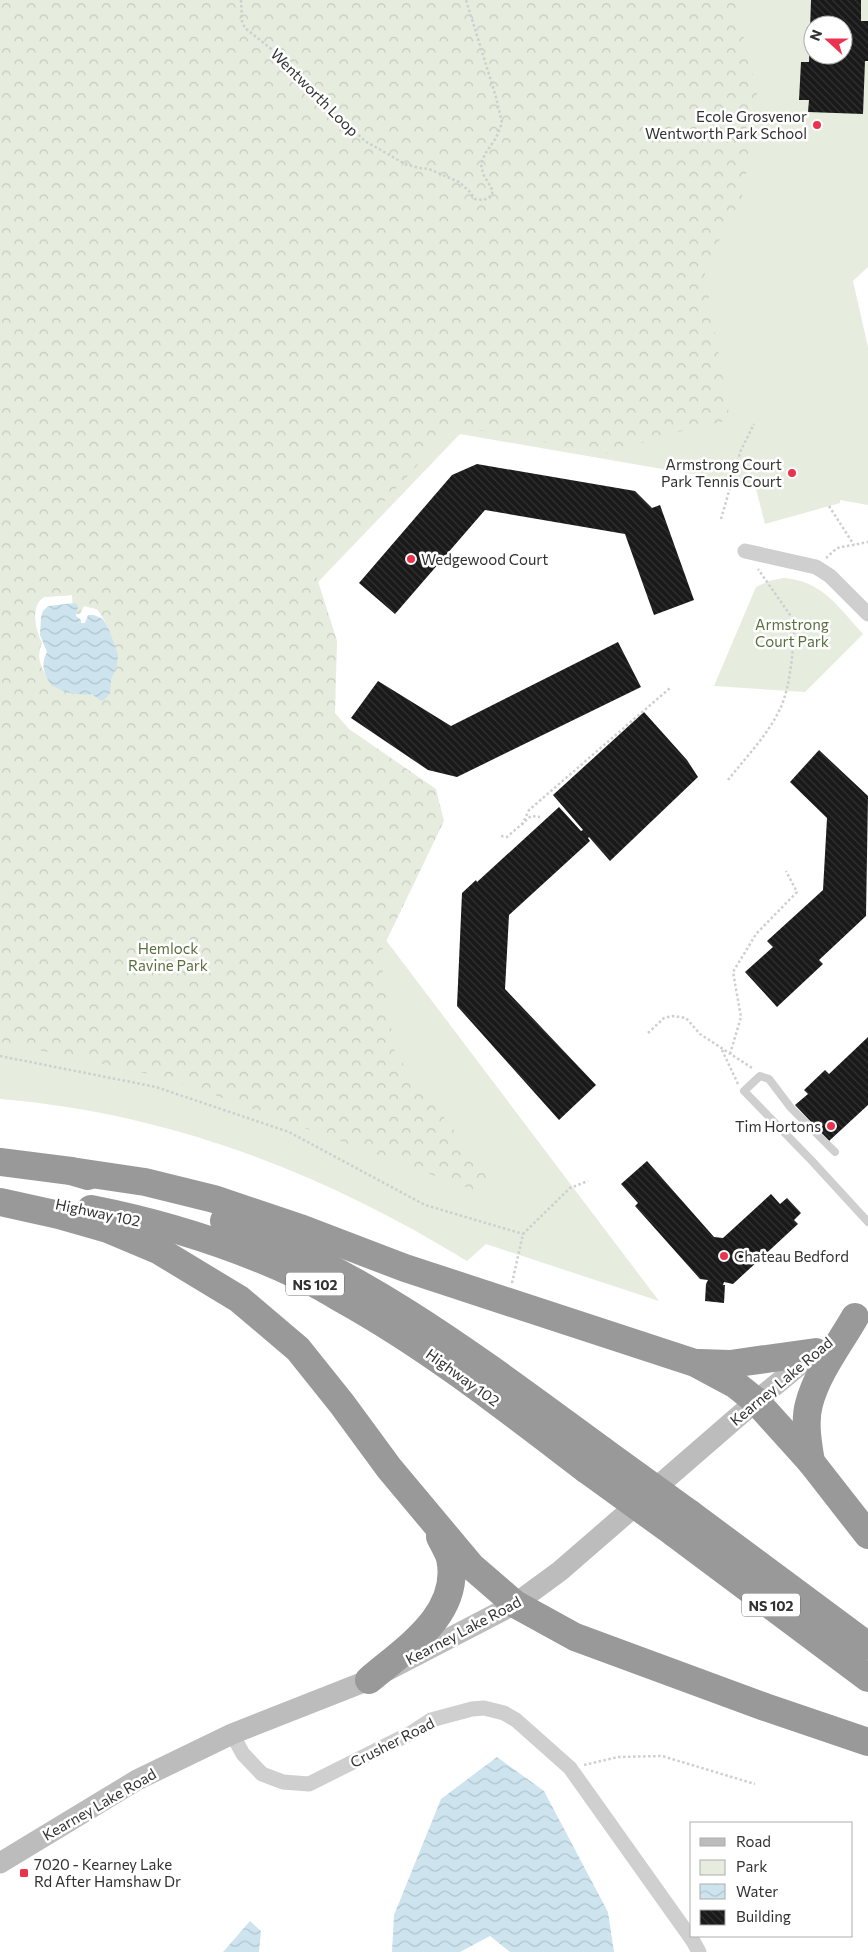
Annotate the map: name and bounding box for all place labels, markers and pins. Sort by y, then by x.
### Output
place label: Ecole Grosvenor Wentworth Park School [645,107,807,142]
marker: Ecole Grosvenor Wentworth Park School [811,119,823,131]
place label: Armstrong Court Park Tennis Court [661,455,782,490]
marker: Armstrong Court Park Tennis Court [786,467,798,479]
place label: Wedgewood Court [421,550,548,568]
marker: Wedgewood Court [405,553,417,565]
place label: Tim Hortons [735,1117,821,1135]
marker: Tim Hortons [825,1120,837,1132]
place label: Chateau Bedford [734,1247,849,1265]
marker: Chateau Bedford [718,1250,730,1262]
place label: 7020 - Kearney Lake Rd After Hamshaw Dr [34,1855,181,1890]
marker: 7020 - Kearney Lake Rd After Hamshaw Dr [18,1867,30,1879]

